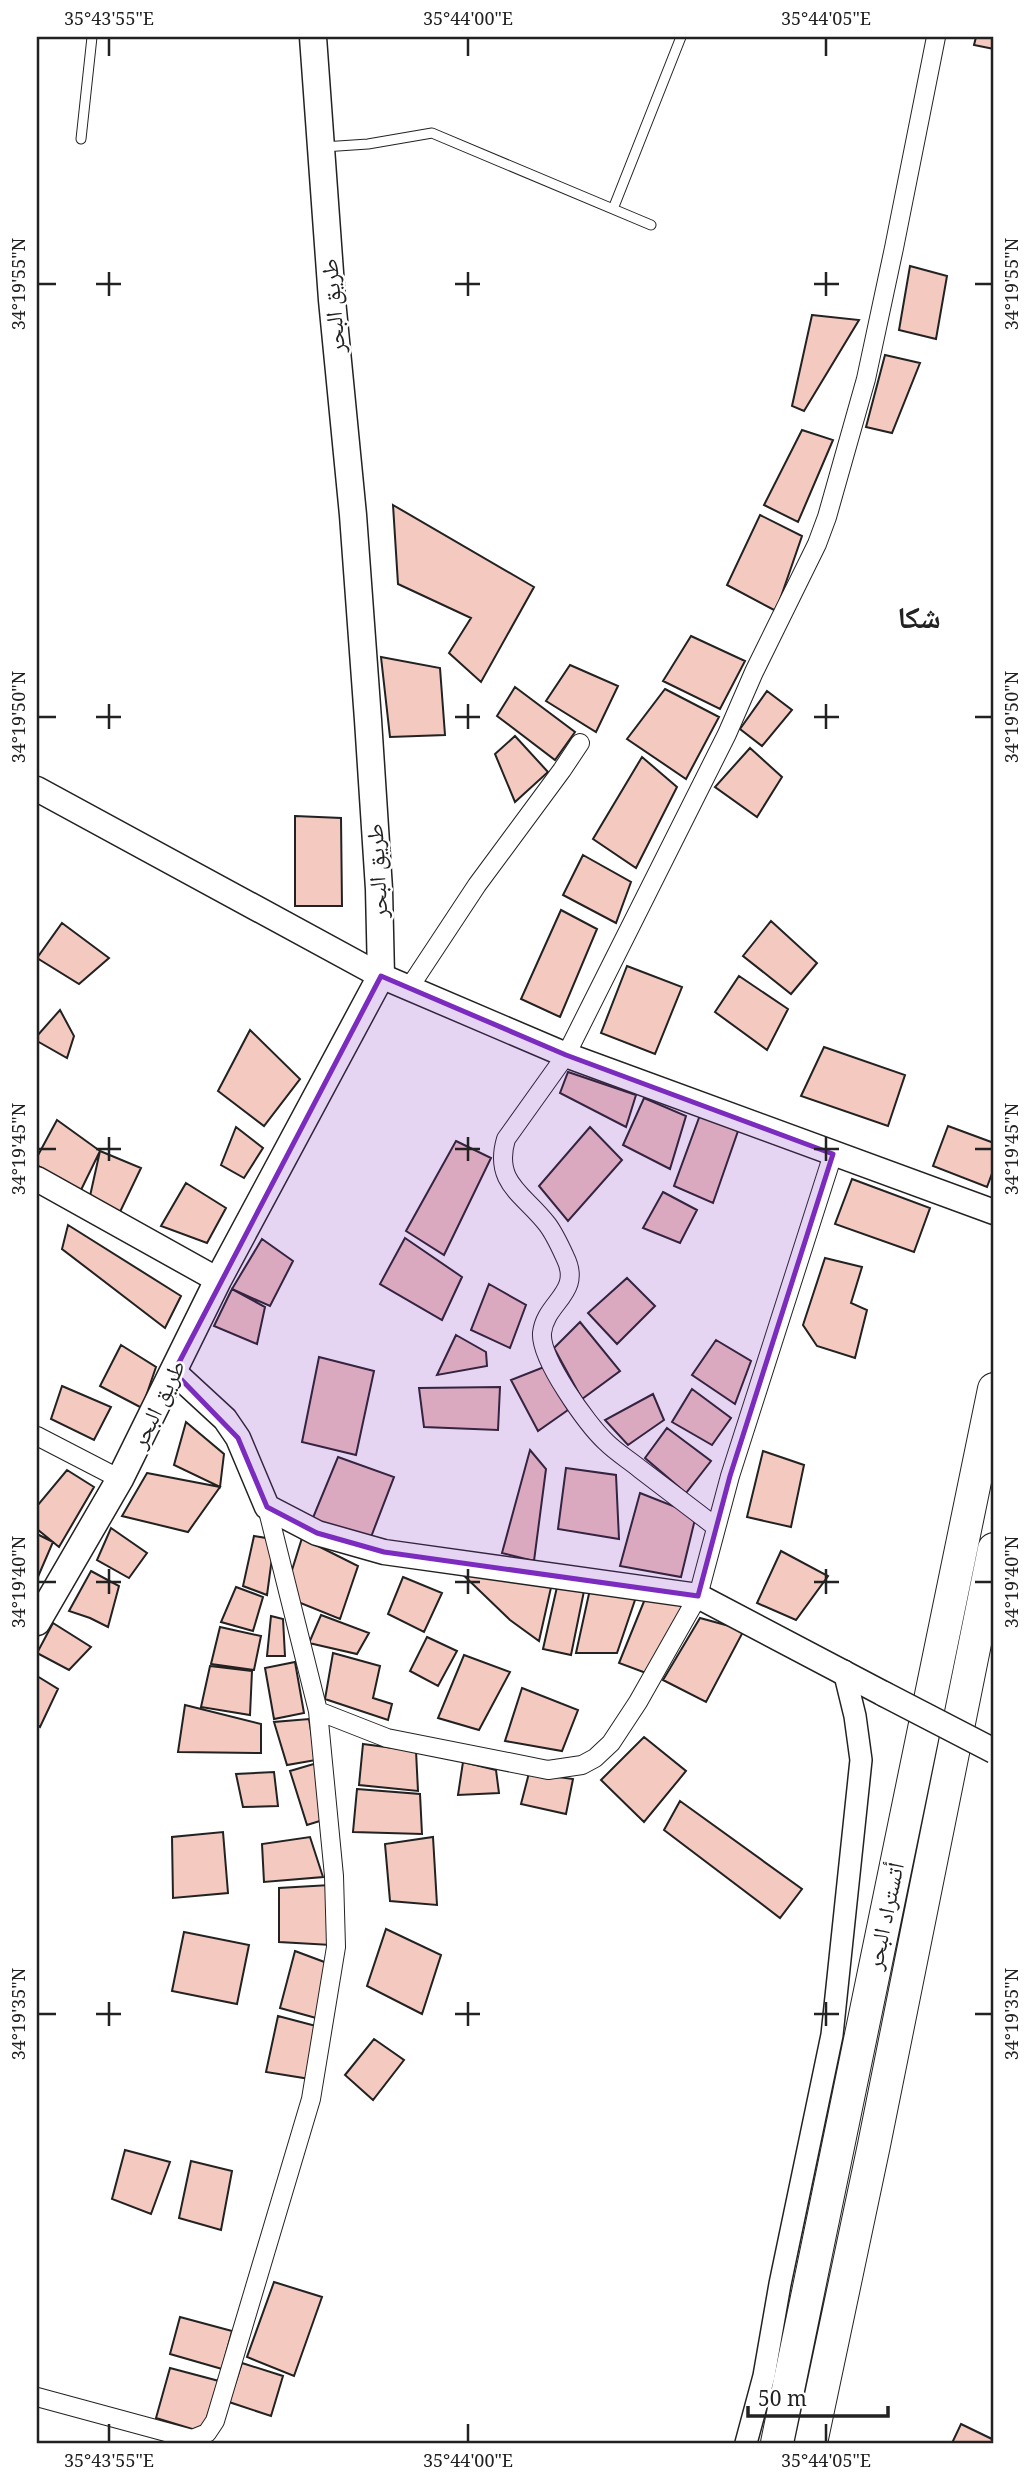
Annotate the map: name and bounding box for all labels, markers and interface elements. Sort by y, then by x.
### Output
text: 35°43'55"E [64,6,154,30]
text: 35°44'00"E [423,6,513,30]
text: 35°44'05"E [781,6,871,30]
text: 34°19'55"N [6,237,30,330]
text: 34°19'55"N [999,237,1023,330]
street label: طريق البحر [312,257,352,356]
district label: شكا [897,596,941,637]
text: 34°19'50"N [6,670,30,763]
text: 34°19'50"N [999,670,1023,763]
street label: طريق البحر [358,823,395,920]
text: 34°19'45"N [6,1102,30,1195]
text: 34°19'45"N [999,1102,1023,1195]
street label: طريق البحر [122,1354,192,1454]
text: 34°19'40"N [6,1535,30,1628]
text: 34°19'40"N [999,1535,1023,1628]
street label: أتستراد البحر [857,1859,911,1973]
text: 34°19'35"N [6,1967,30,2060]
text: 34°19'35"N [999,1967,1023,2060]
scale bar [748,2375,888,2419]
text: 50 m [758,2384,807,2412]
text: 35°43'55"E [64,2448,154,2472]
text: 35°44'00"E [423,2448,513,2472]
text: 35°44'05"E [781,2448,871,2472]

